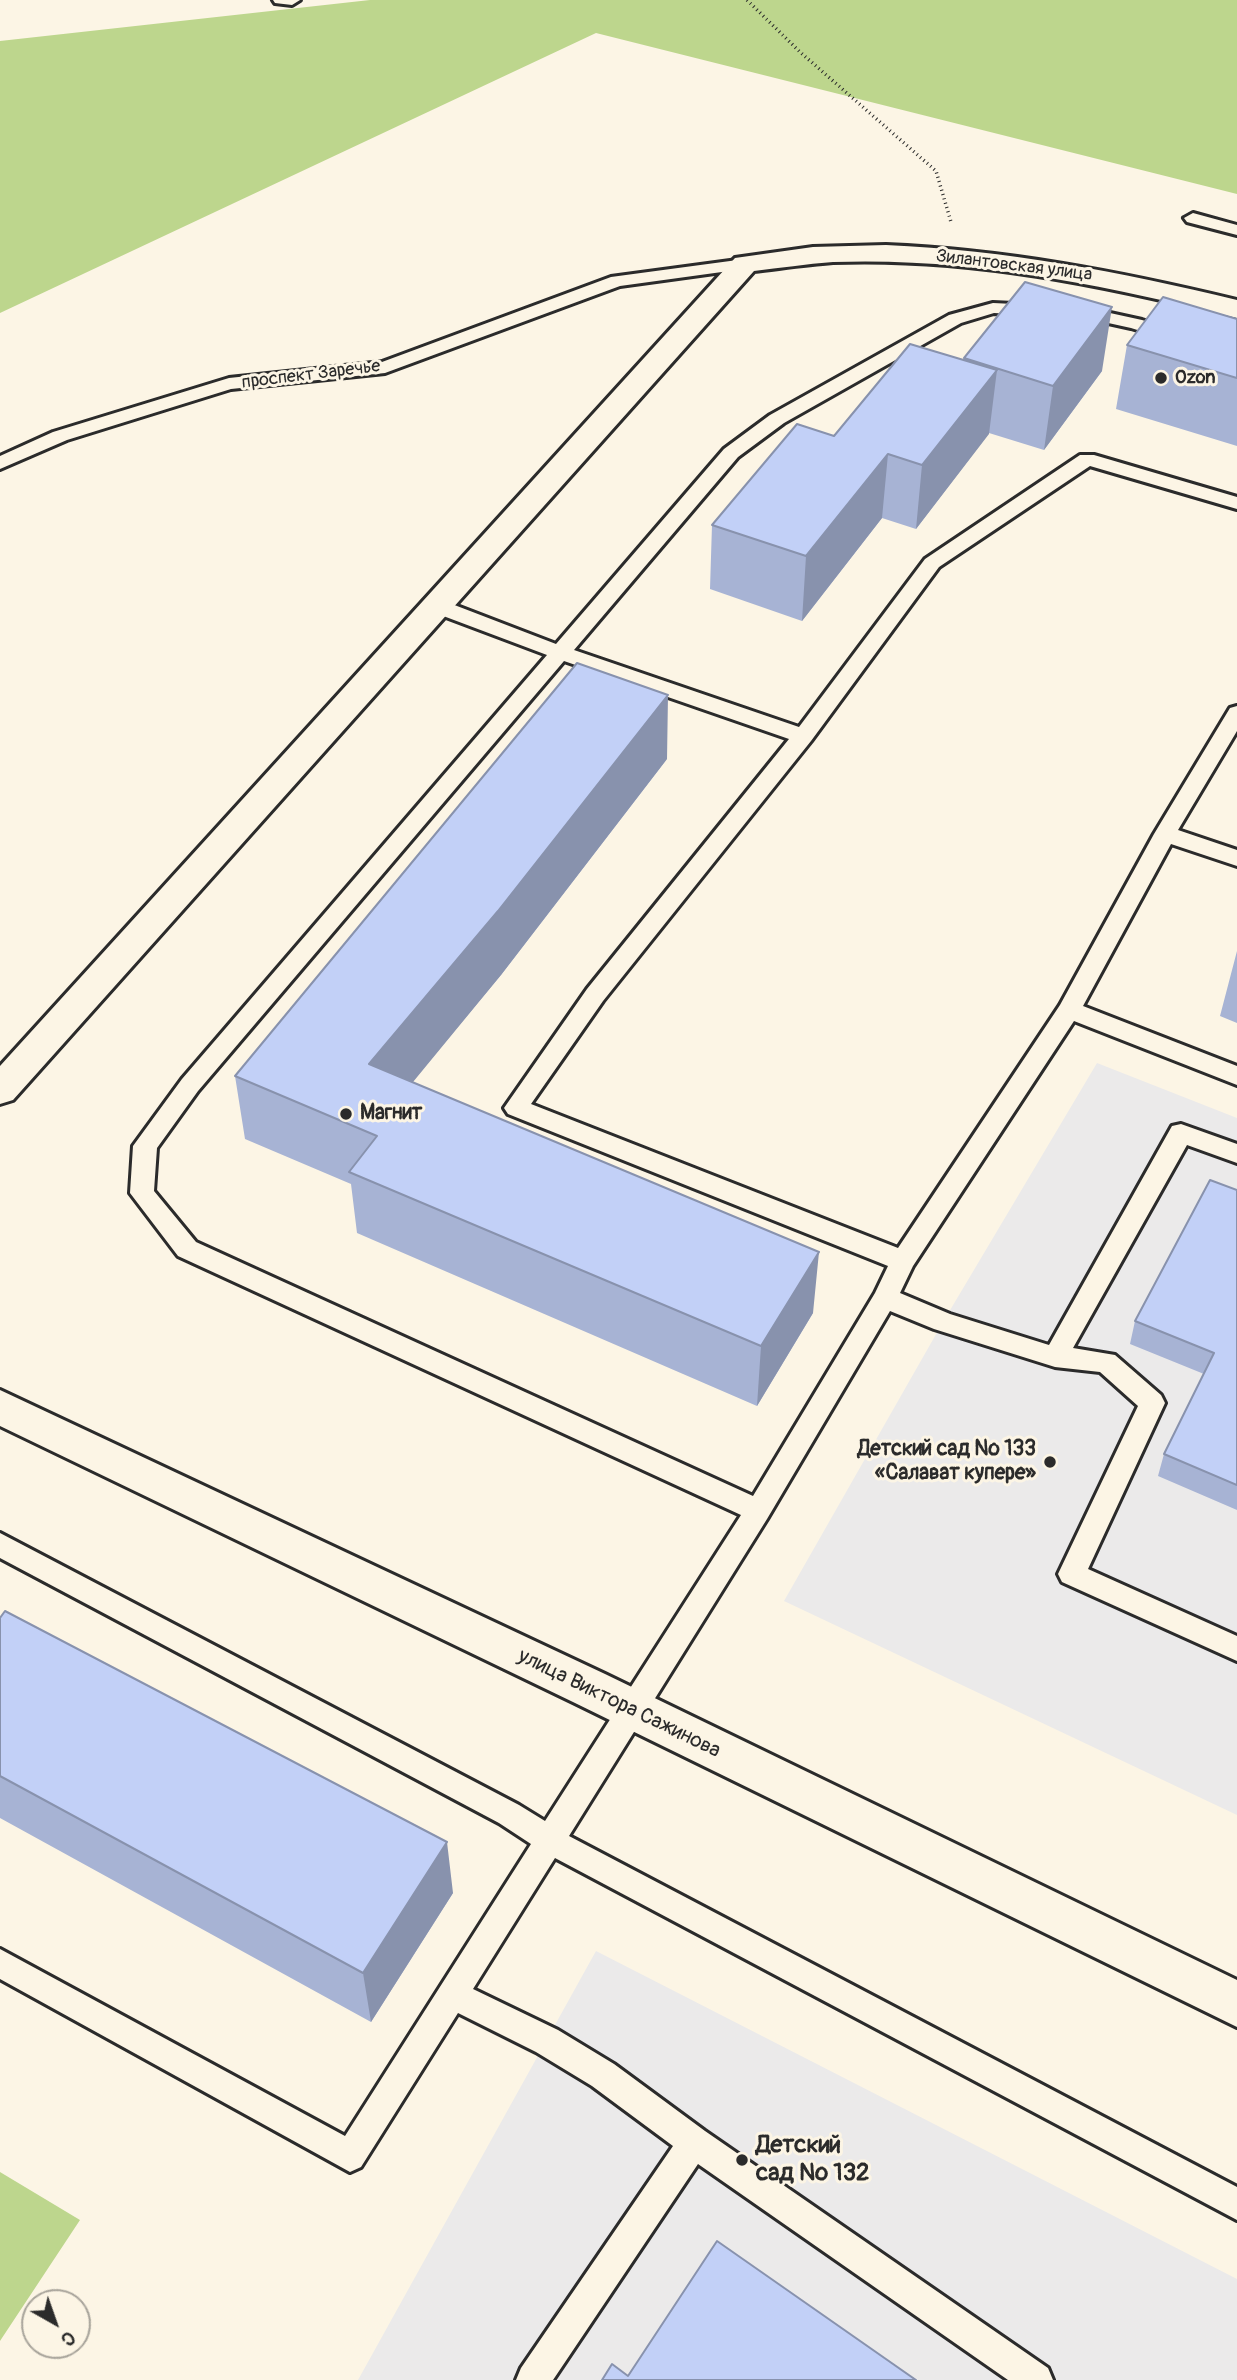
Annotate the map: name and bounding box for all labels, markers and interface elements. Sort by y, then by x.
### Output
street label: Зилантовская улица [935,246,1093,286]
street label: проспект Заречье [240,356,382,394]
place label: Ozon [1175,367,1215,389]
marker: Ozon [1153,370,1169,386]
place label: Магнит [360,1101,422,1127]
marker: Магнит [338,1106,354,1122]
place label: Детский сад № 133 «Салават купере» [858,1437,1036,1487]
marker: Детский сад № 133 «Салават купере» [1042,1454,1058,1470]
street label: улица Виктора Сажинова [514,1644,724,1764]
place label: Детский сад № 132 [756,2132,869,2188]
marker: Детский сад № 132 [734,2152,750,2168]
north arrow [21,2289,91,2359]
text: С [56,2326,80,2352]

